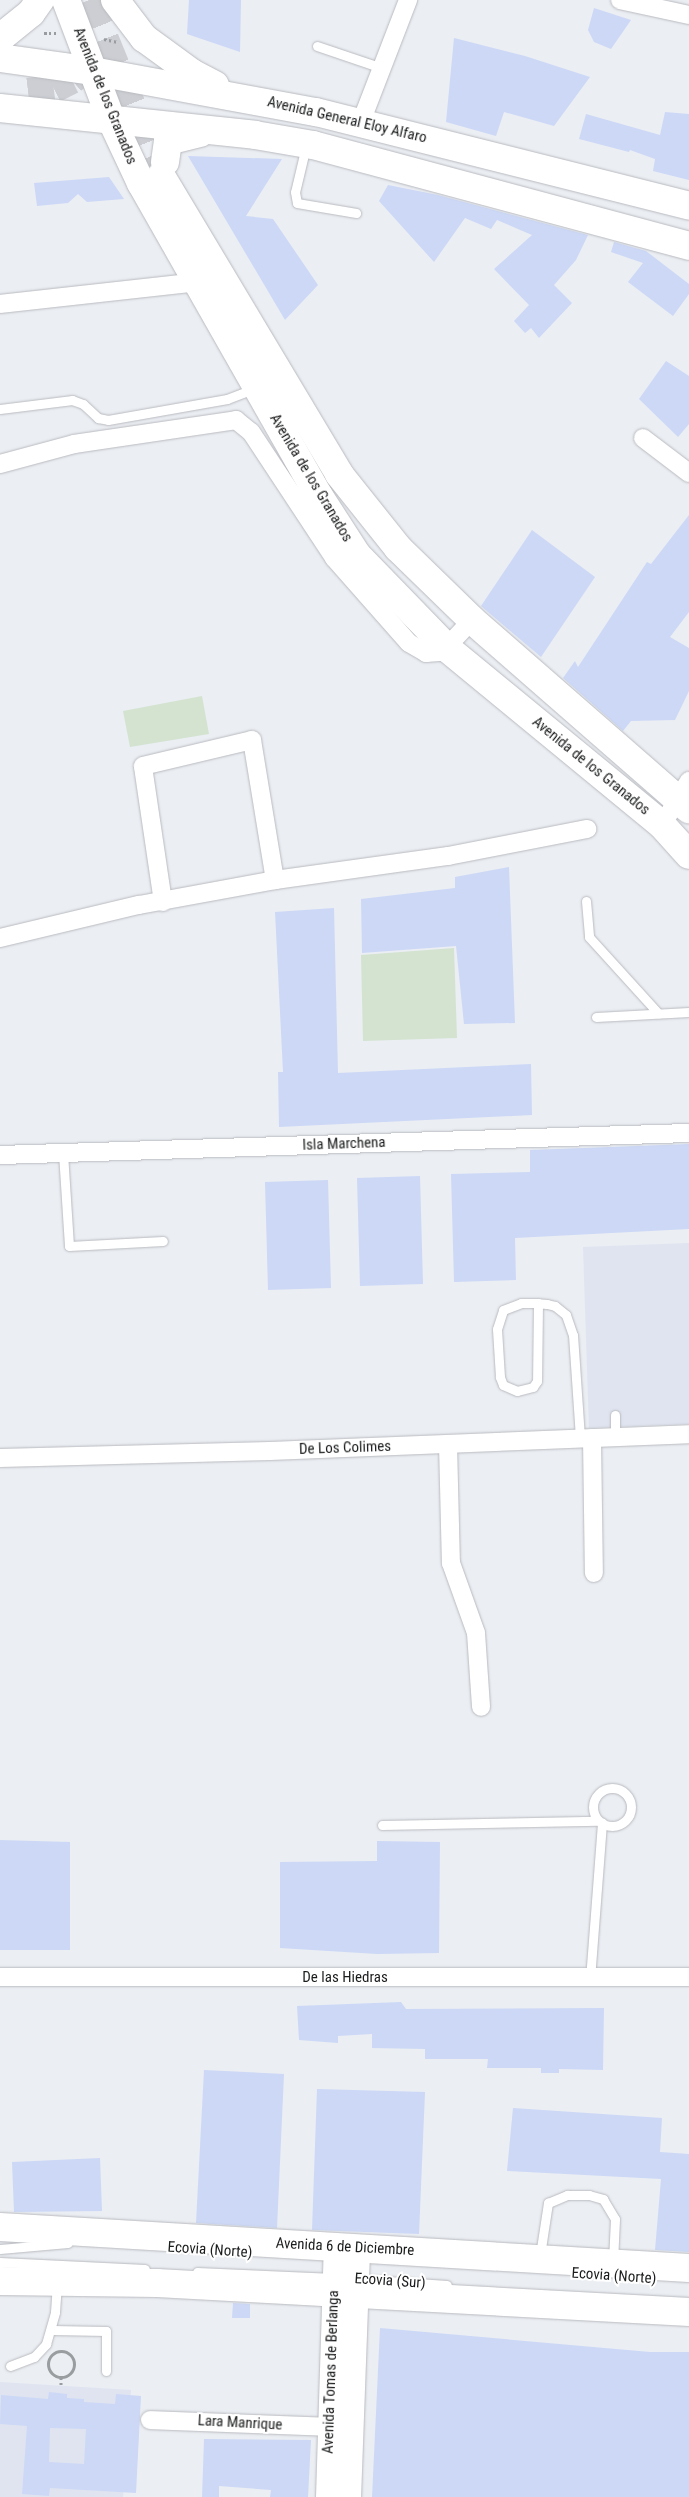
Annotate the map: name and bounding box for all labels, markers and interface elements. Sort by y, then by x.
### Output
street label: Avenida de los Granados [69,25,141,167]
street label: Avenida General Eloy Alfaro [266,93,428,147]
street label: Avenida de los Granados [266,411,356,545]
street label: Avenida de los Granados [529,713,653,819]
street label: Isla Marchena [302,1134,386,1154]
street label: De Los Colimes [299,1437,391,1459]
street label: De las Hiedras [302,1969,388,1987]
street label: Avenida 6 de Diciembre [275,2234,415,2260]
street label: Ecovia (Norte) [167,2238,253,2262]
street label: Ecovia (Norte) [571,2264,657,2288]
street label: Ecovia (Sur) [354,2270,426,2292]
street label: Avenida Tomas de Berlanga [319,2290,343,2454]
street label: Lara Manrique [197,2412,283,2434]

